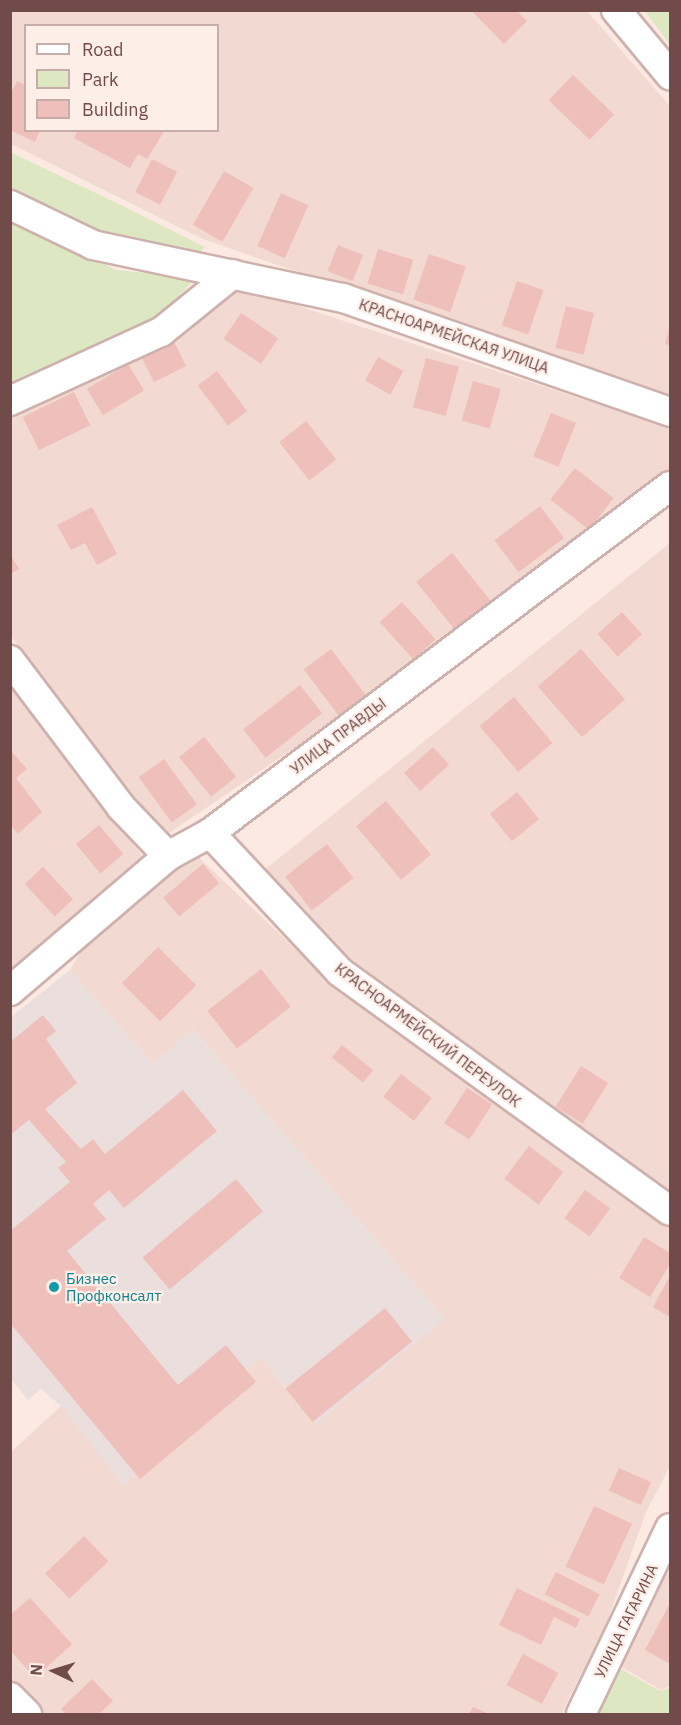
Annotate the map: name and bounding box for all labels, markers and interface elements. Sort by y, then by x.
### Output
legend [24,24,219,132]
text: Road [82,38,123,61]
text: Park [82,68,118,91]
text: Building [82,98,148,121]
street label: КРАСНОАРМЕЙСКАЯ УЛИЦА [357,295,551,377]
street label: УЛИЦА ПРАВДЫ [287,694,389,778]
street label: КРАСНОАРМЕЙСКИЙ ПЕРЕУЛОК [331,959,525,1111]
place label: Бизнес Профконсалт [66,1269,161,1304]
marker: Бизнес Профконсалт [47,1280,61,1294]
street label: УЛИЦА ГАГАРИНА [591,1561,661,1681]
north arrow [24,1641,84,1701]
text: N [26,1663,46,1676]

